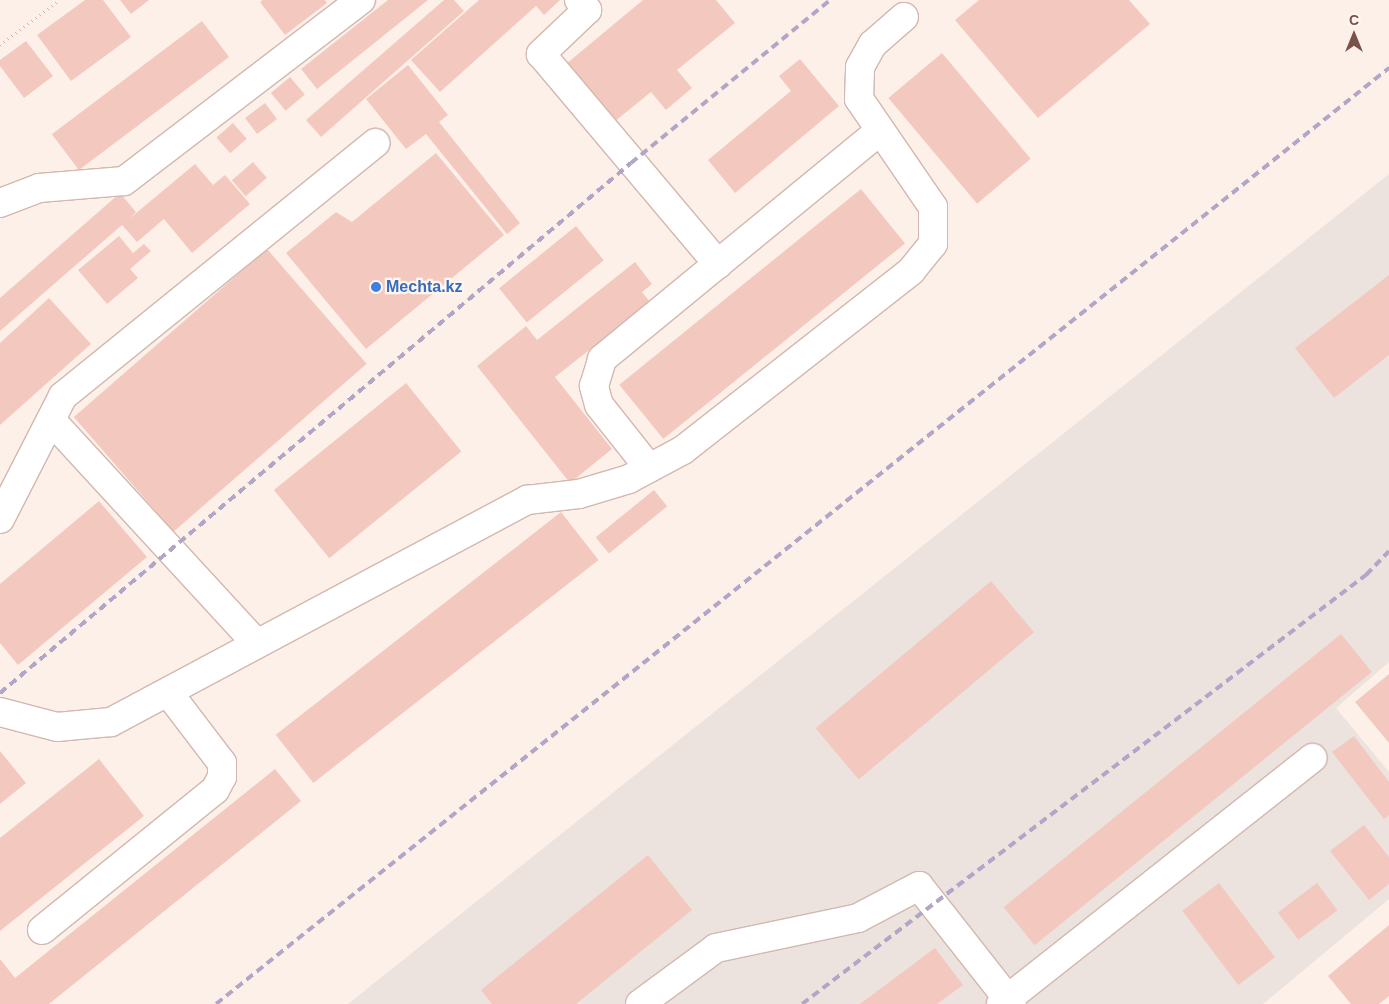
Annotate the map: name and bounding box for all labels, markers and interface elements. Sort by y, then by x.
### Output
north arrow [1329,10,1379,60]
text: С [1349,12,1359,28]
place label: Mechta.kz [386,277,462,297]
marker: Mechta.kz [370,281,382,293]

